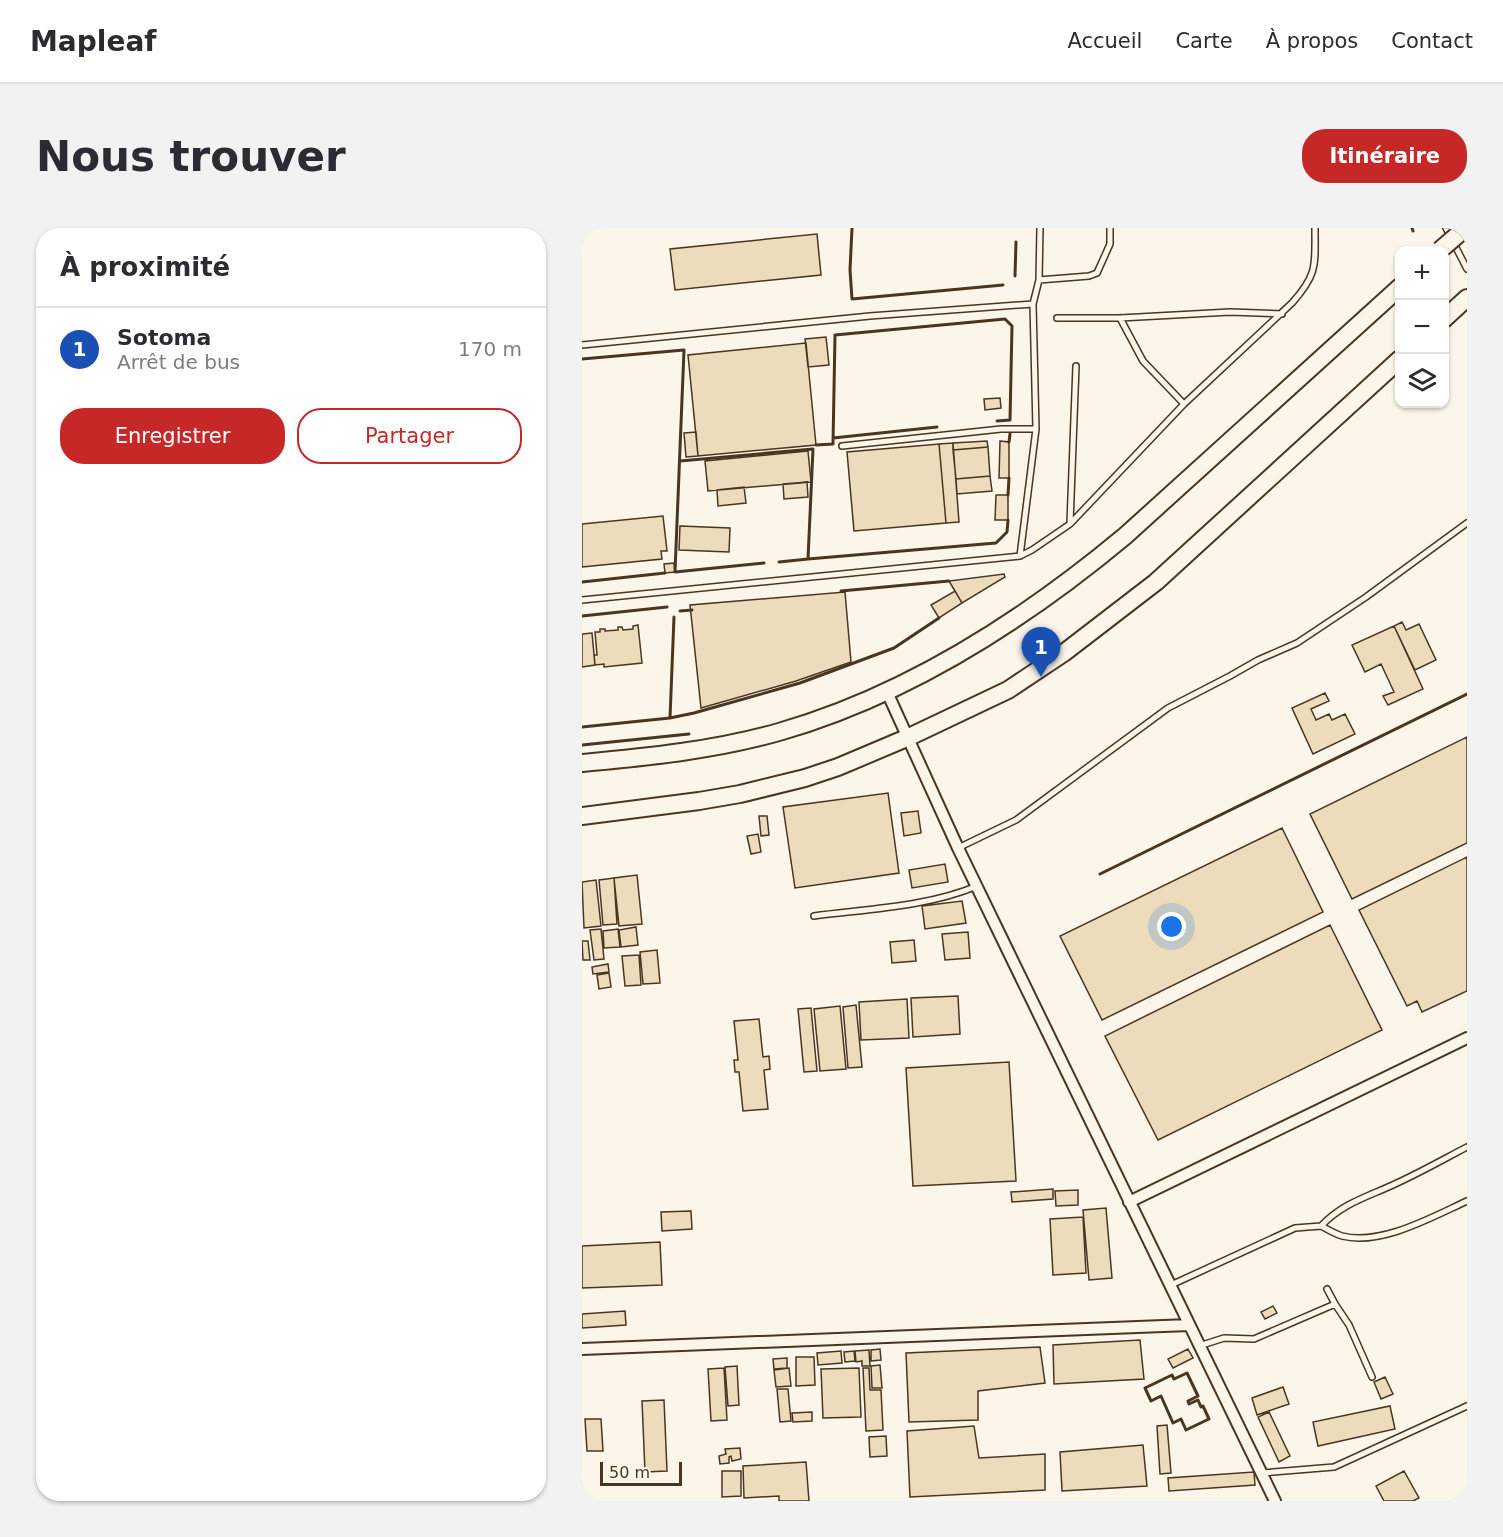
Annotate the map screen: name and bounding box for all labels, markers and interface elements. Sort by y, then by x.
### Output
text: Mapleaf [30,25,156,58]
text: Accueil [1067,29,1142,53]
text: Carte [1175,29,1233,53]
text: À propos [1266,29,1358,53]
text: Contact [1391,29,1473,53]
button: Itinéraire [1302,129,1467,183]
text: Nous trouver [36,132,346,181]
map controls [1395,246,1449,408]
button: + [1395,246,1449,300]
text: À proximité [60,252,230,282]
button: − [1395,300,1449,354]
text: Sotoma [117,325,211,350]
text: 1 [73,337,86,361]
text: 170 m [458,337,522,361]
text: Arrêt de bus [117,350,240,374]
button: layers [1395,354,1449,408]
button: Enregistrer [60,408,285,464]
button: Partager [297,408,522,464]
pin: 1 [1022,628,1060,677]
your location [1157,912,1186,941]
scale bar [600,1459,682,1486]
text: 50 m [609,1463,650,1482]

